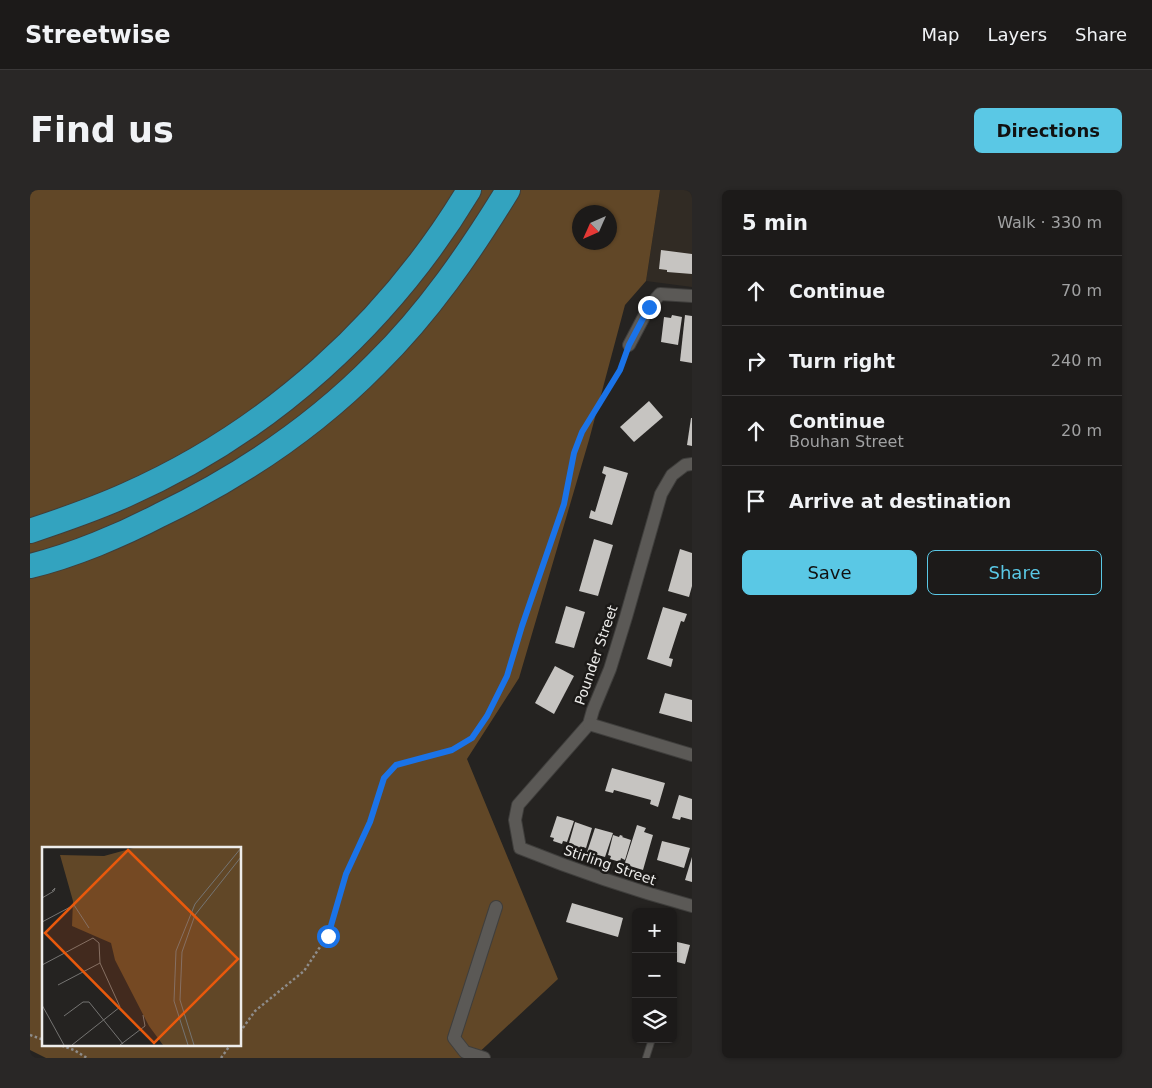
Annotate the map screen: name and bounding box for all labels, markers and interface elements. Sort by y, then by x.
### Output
text: Streetwise [25,21,171,49]
text: Map [921,24,959,45]
text: Layers [987,24,1047,45]
text: Share [1075,24,1127,45]
button: Directions [974,108,1122,153]
text: Find us [30,110,174,150]
north arrow [572,205,617,250]
text: 5 min [742,211,808,235]
text: Walk · 330 m [997,213,1102,232]
icon: ahead [742,277,770,305]
text: Continue [789,280,885,302]
text: 70 m [1061,281,1102,300]
route end [638,296,661,319]
icon: right [742,347,770,375]
text: Turn right [789,350,895,372]
text: 240 m [1051,351,1102,370]
text: Continue [789,410,885,432]
icon: ahead [742,417,770,445]
text: 20 m [1061,421,1102,440]
text: Bouhan Street [789,432,904,451]
icon: arrive [742,487,770,515]
text: Arrive at destination [789,490,1011,512]
button: Save [742,550,917,595]
button: Share [927,550,1102,595]
street label: Pounder Street [571,603,621,707]
street label: Stirling Street [562,842,659,888]
inset map [42,847,241,1046]
map controls [632,908,677,1043]
button: + [632,908,677,953]
route start [317,925,340,948]
button: − [632,953,677,998]
button: layers [632,998,677,1043]

